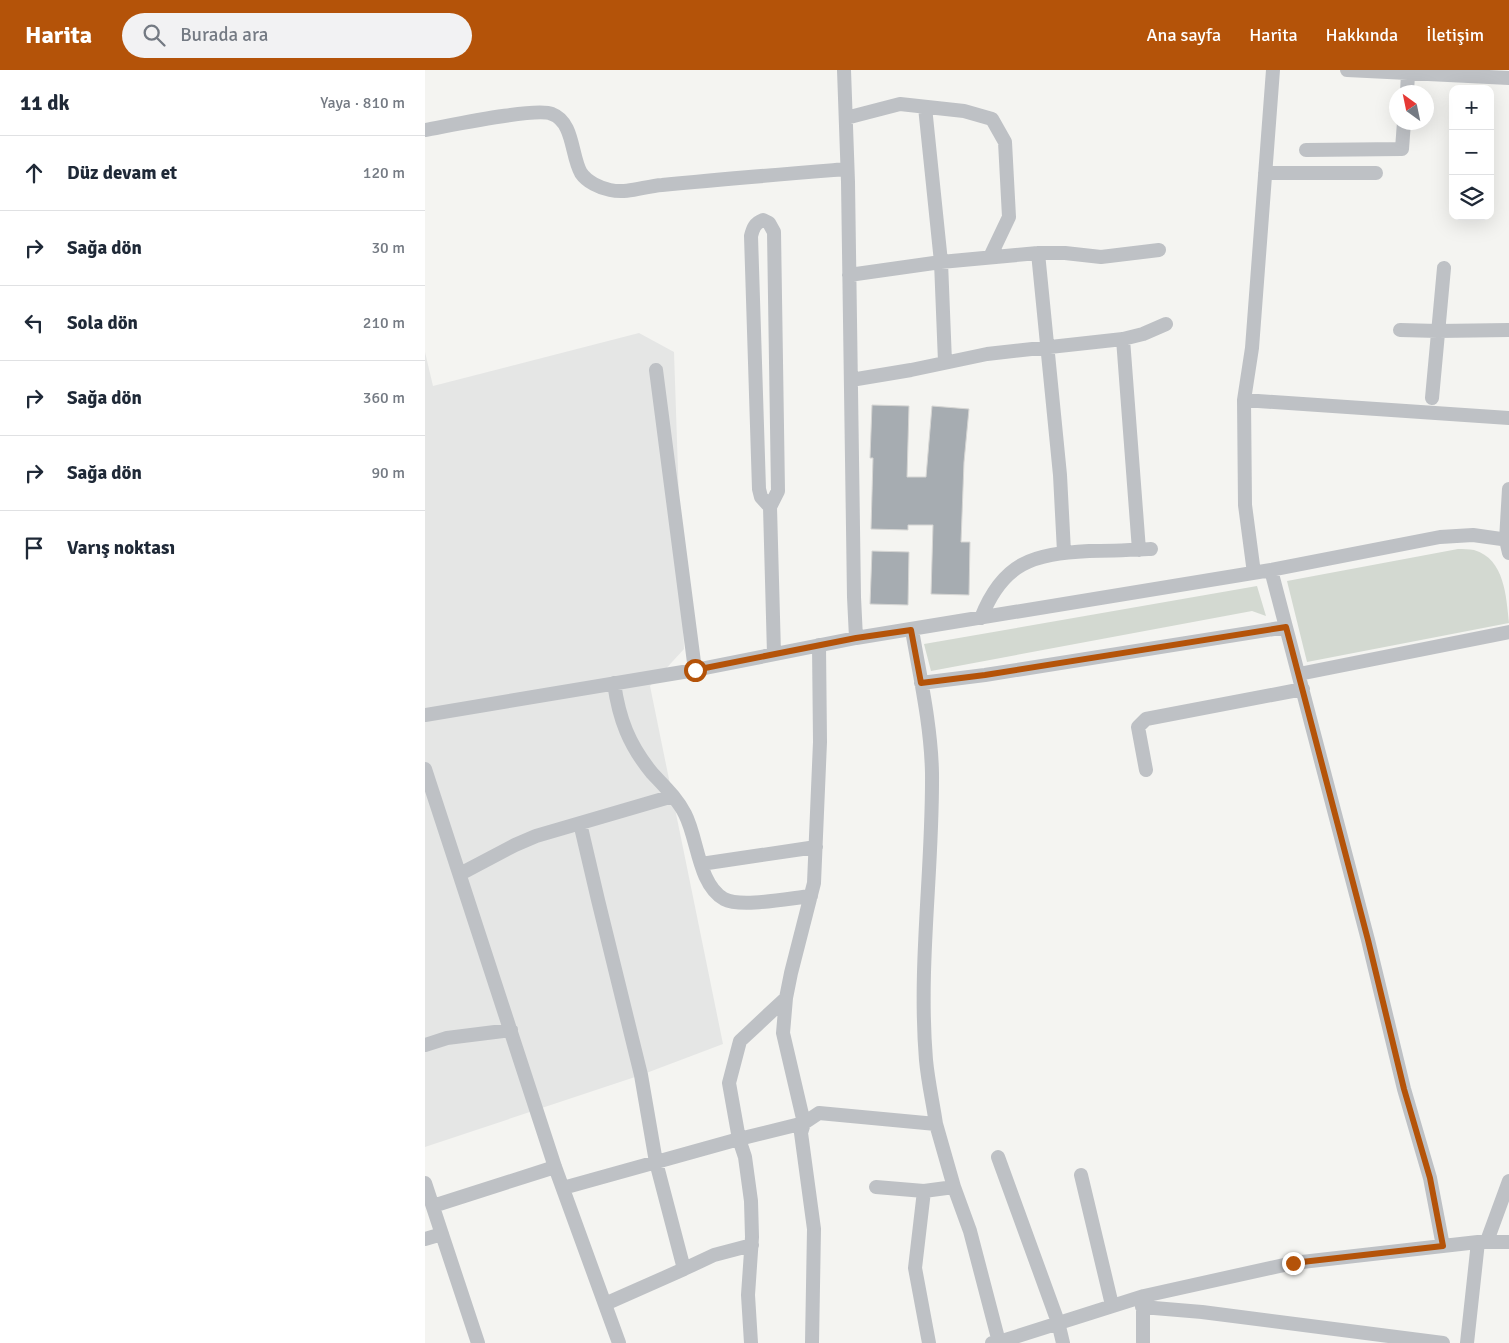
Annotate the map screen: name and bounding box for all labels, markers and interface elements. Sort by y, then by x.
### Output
search box [122,13,472,58]
text: Harita [25,20,92,50]
icon: search [140,21,168,49]
text: Burada ara [180,23,268,47]
text: Ana sayfa [1147,24,1221,46]
text: Harita [1249,24,1298,46]
text: Hakkında [1326,24,1398,46]
text: İletişim [1426,24,1484,46]
north arrow [1389,85,1434,130]
map controls [1449,85,1494,220]
button: + [1449,85,1494,130]
text: 11 dk [20,90,70,116]
text: Yaya · 810 m [320,93,405,113]
button: − [1449,130,1494,175]
icon: ahead [20,159,48,187]
text: Düz devam et [67,161,177,185]
text: 120 m [363,163,405,183]
button: layers [1449,175,1494,220]
icon: right [20,234,48,262]
text: Sağa dön [67,236,142,260]
text: 30 m [371,238,405,258]
icon: left [20,309,48,337]
text: Sola dön [67,311,138,335]
text: 210 m [363,313,405,333]
icon: right [20,384,48,412]
text: Sağa dön [67,386,142,410]
text: 360 m [363,388,405,408]
icon: right [20,459,48,487]
text: Sağa dön [67,461,142,485]
text: 90 m [371,463,405,483]
icon: arrive [20,534,48,562]
text: Varış noktası [67,536,175,560]
route start [684,659,707,682]
route end [1282,1252,1305,1275]

